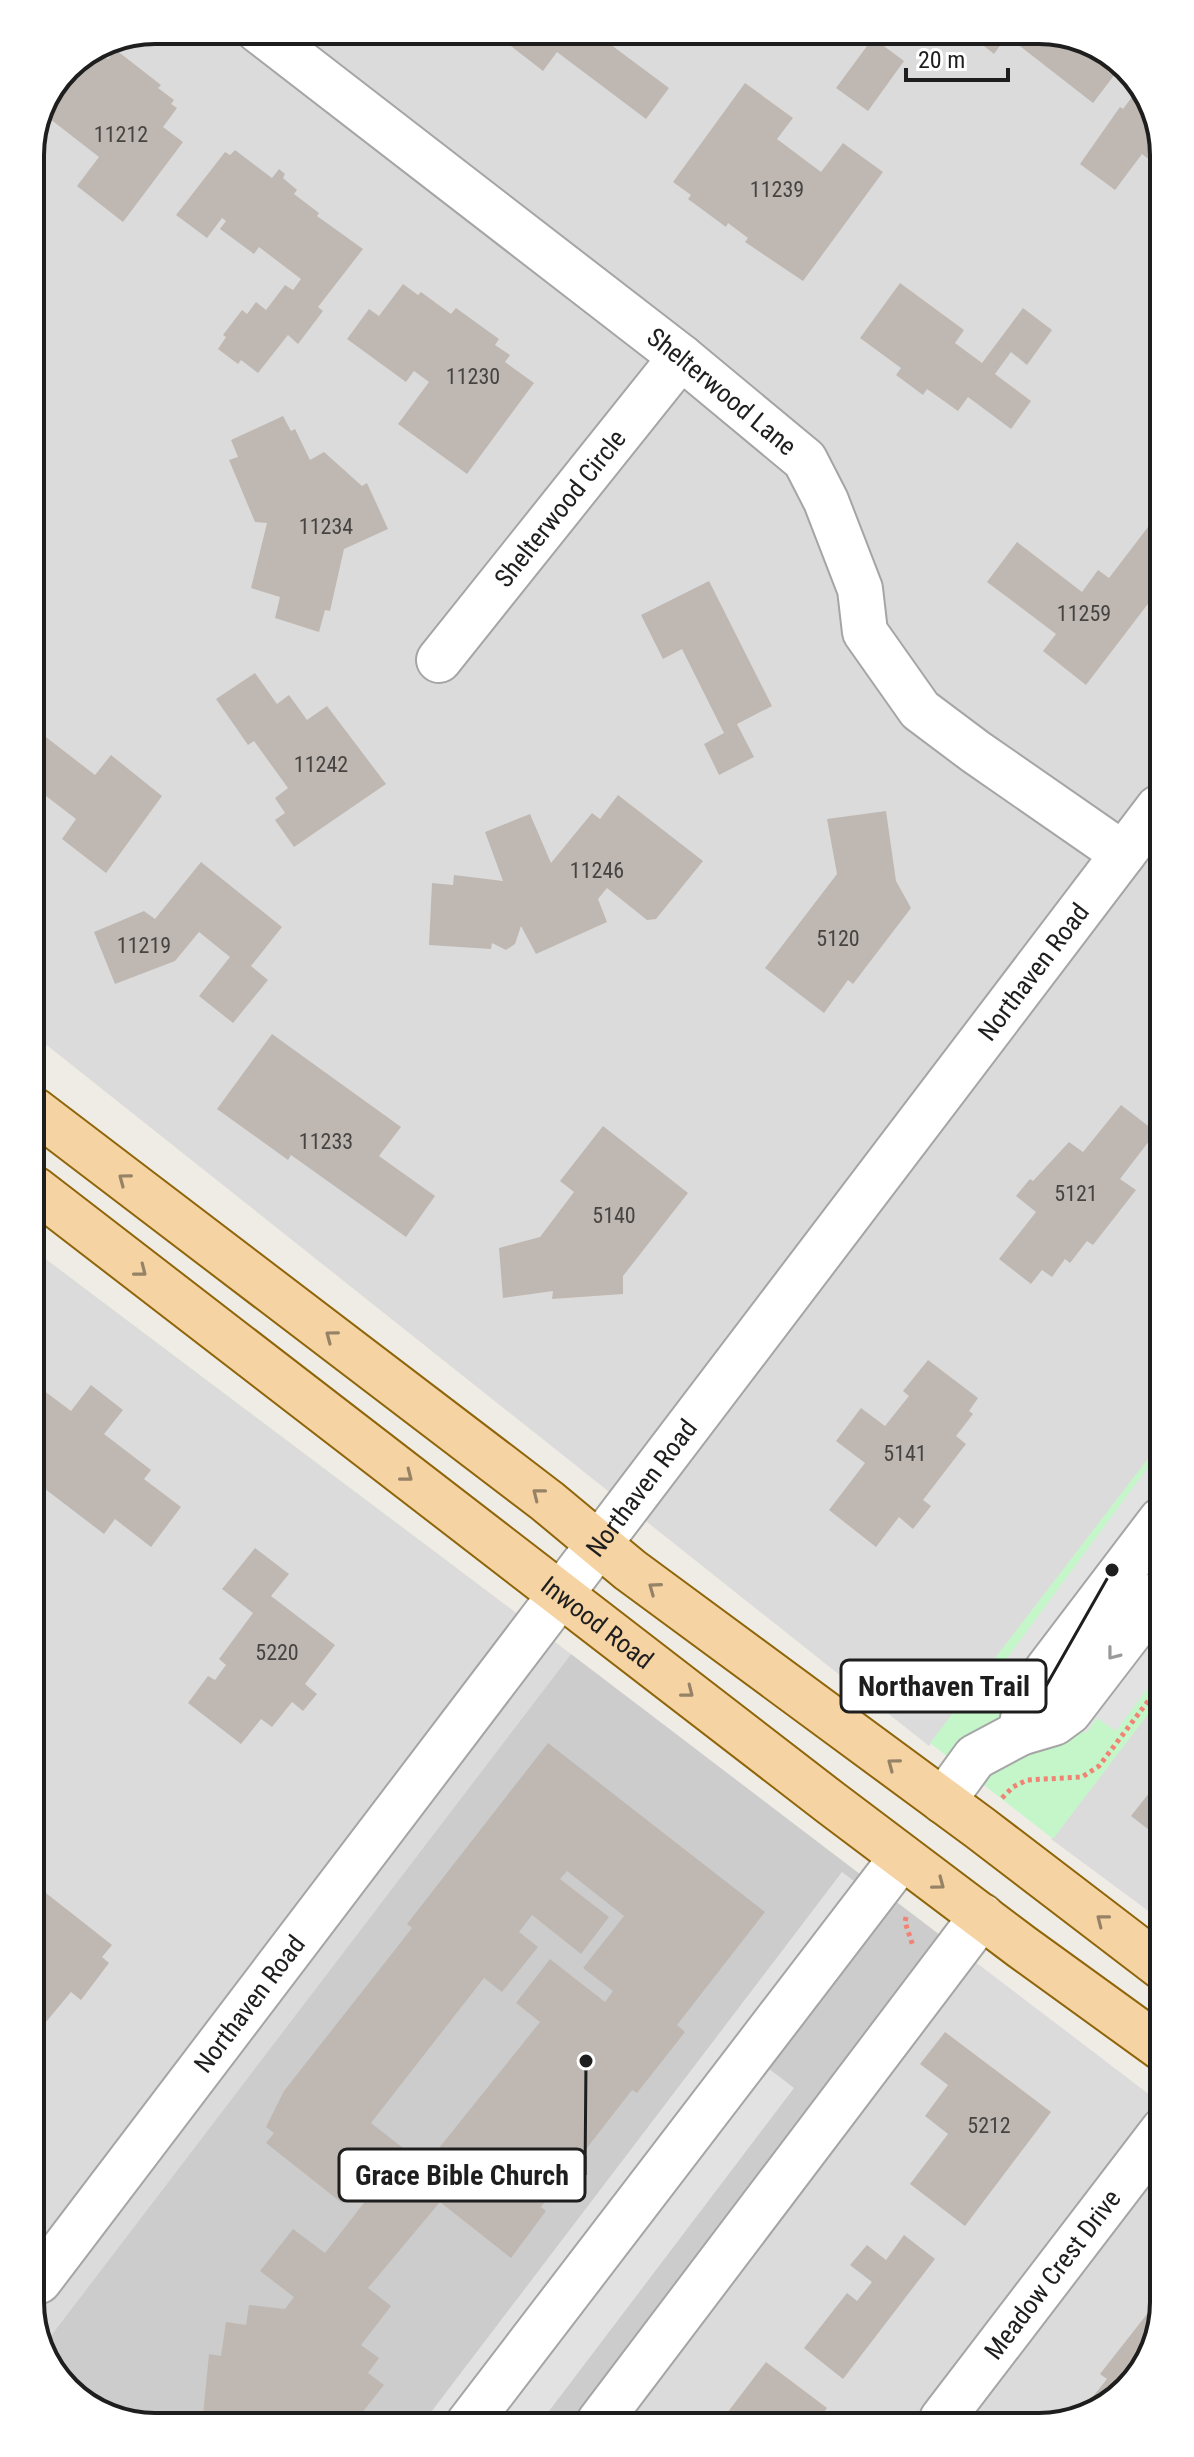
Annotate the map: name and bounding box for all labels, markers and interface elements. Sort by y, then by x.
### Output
scale bar [906,32,1008,82]
text: 20 m [918,46,965,74]
house number: 11212 [94,122,148,147]
house number: 11239 [750,177,804,202]
street label: Shelterwood Lane [641,322,802,461]
house number: 11230 [446,364,500,389]
street label: Shelterwood Circle [488,424,632,593]
house number: 11234 [299,514,353,539]
house number: 11259 [1057,601,1111,626]
house number: 11242 [294,752,348,777]
house number: 11246 [570,858,624,883]
street label: Northaven Road [972,897,1095,1046]
house number: 5120 [816,926,860,951]
house number: 11219 [117,933,171,958]
house number: 11233 [299,1129,353,1154]
one-way arrow [118,1174,133,1188]
house number: 5121 [1054,1181,1098,1206]
house number: 5140 [592,1203,636,1228]
one-way arrow [132,1261,147,1275]
one-way arrow [325,1332,340,1346]
street label: Northaven Road [580,1413,703,1562]
house number: 5141 [883,1441,927,1466]
one-way arrow [398,1466,413,1480]
one-way arrow [532,1490,547,1504]
street label: Inwood Road [535,1570,659,1675]
one-way arrow [648,1583,663,1598]
house number: 5220 [255,1640,299,1665]
one-way arrow [1109,1645,1123,1660]
callout: Northaven Trail [841,1660,1046,1712]
text: Northaven Trail [858,1670,1030,1703]
one-way arrow [679,1683,694,1697]
one-way arrow [888,1760,902,1774]
one-way arrow [930,1875,945,1889]
one-way arrow [1096,1915,1111,1930]
street label: Northaven Road [188,1929,311,2078]
house number: 5212 [967,2113,1011,2138]
callout: Grace Bible Church [339,2149,585,2201]
text: Grace Bible Church [355,2159,569,2192]
street label: Meadow Crest Drive [978,2184,1127,2365]

